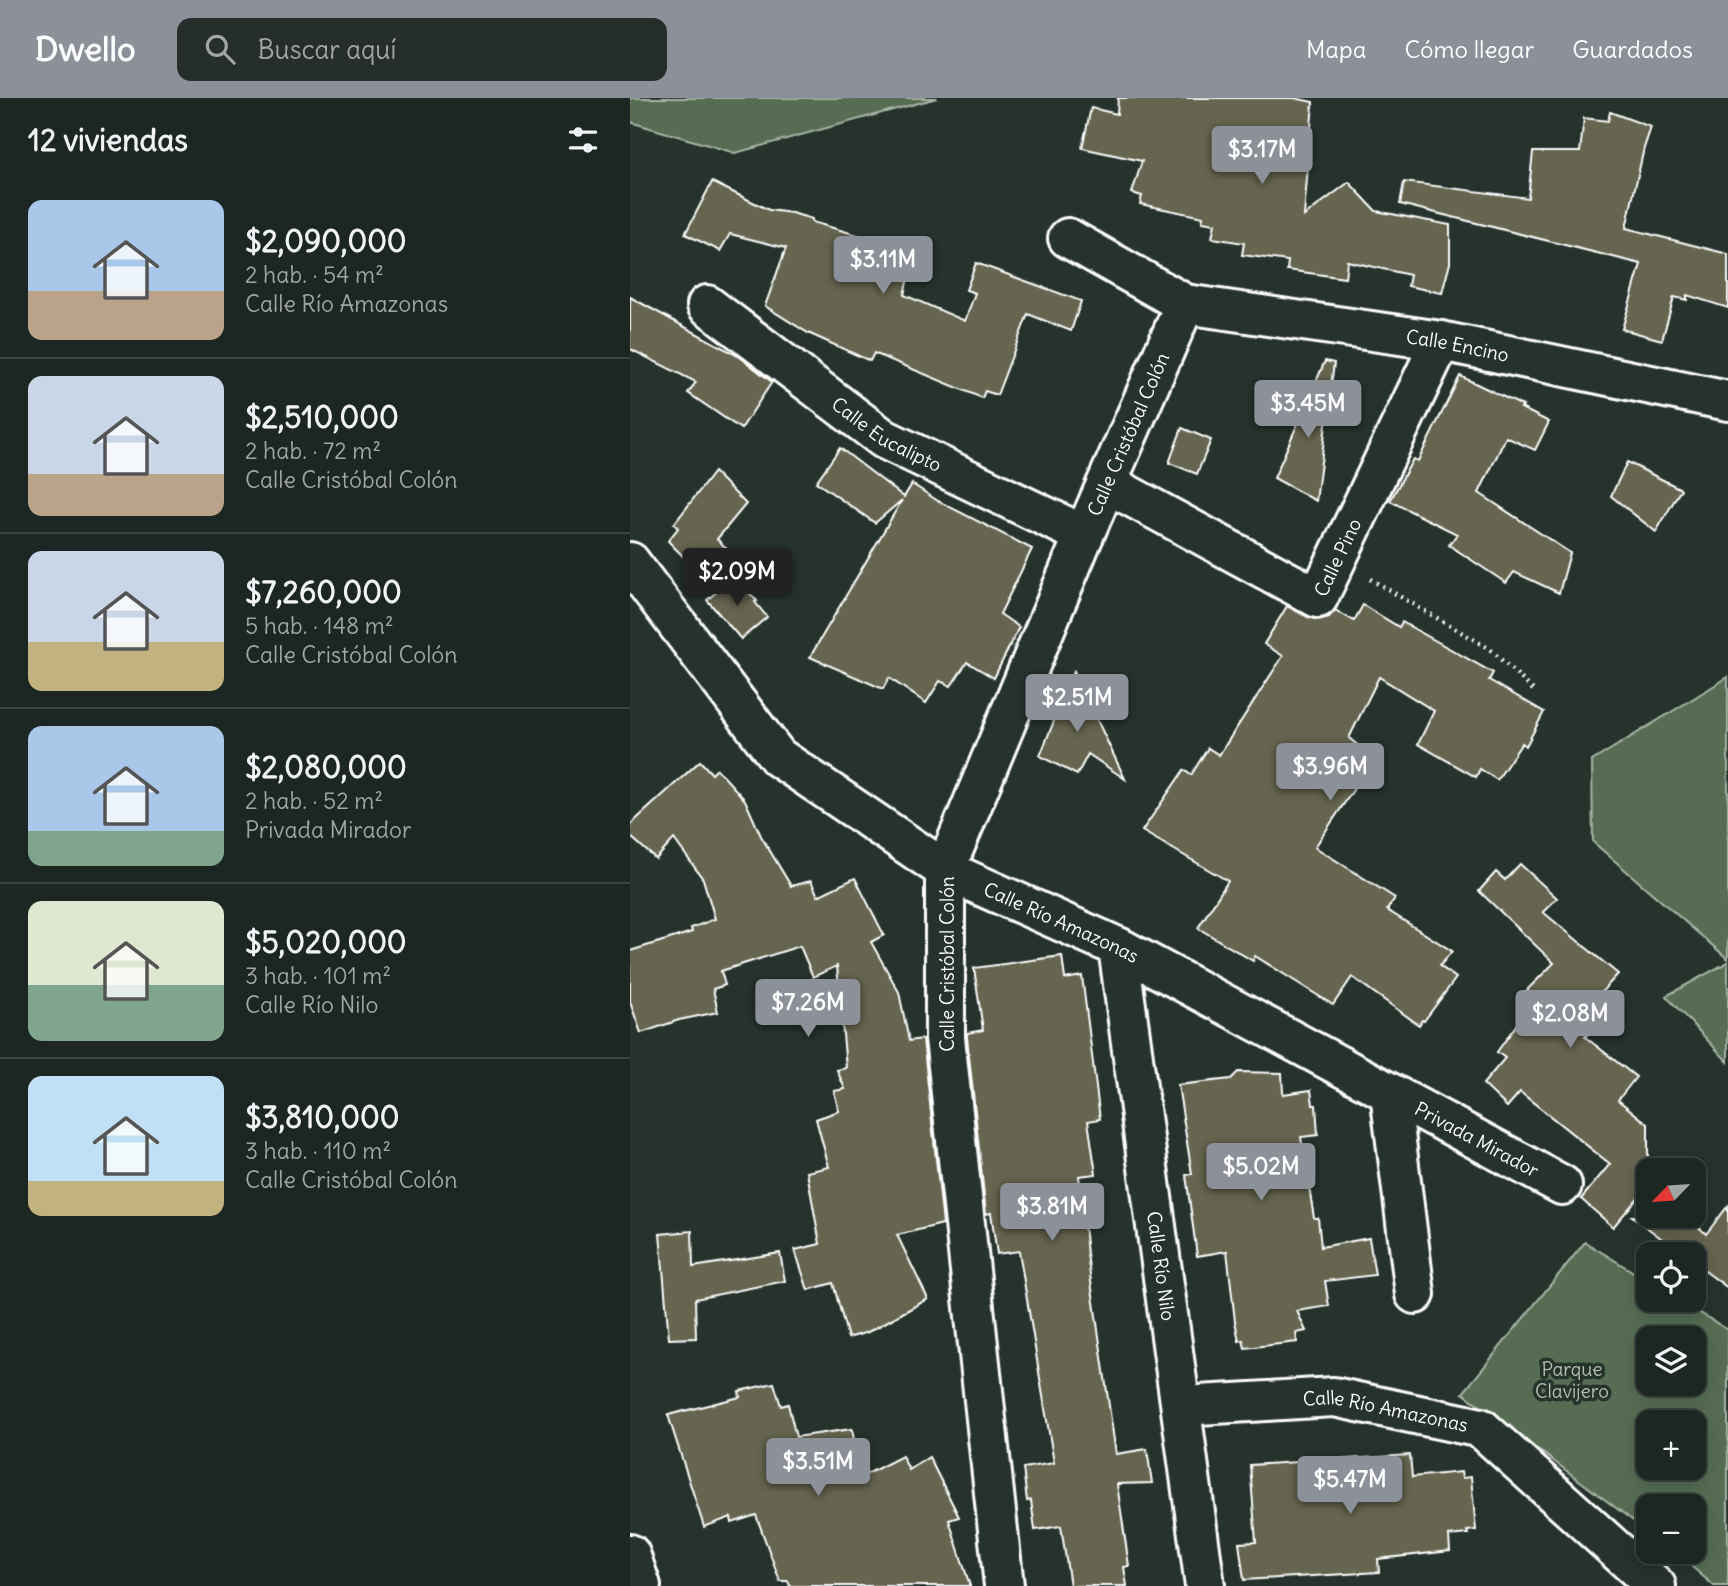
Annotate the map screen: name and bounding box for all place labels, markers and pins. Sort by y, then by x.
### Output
pin: $3.17M [1205,126,1319,186]
pin: $3.11M [826,236,940,296]
pin: $3.45M [1251,380,1365,440]
pin: $2.09M [680,548,794,608]
pin: $2.51M [1020,674,1134,734]
pin: $3.96M [1273,744,1387,803]
pin: $7.26M [751,979,865,1039]
pin: $2.08M [1513,990,1627,1050]
pin: $5.02M [1204,1144,1318,1203]
pin: $3.81M [995,1184,1109,1243]
pin: $3.51M [761,1438,875,1498]
pin: $5.47M [1293,1456,1407,1516]

